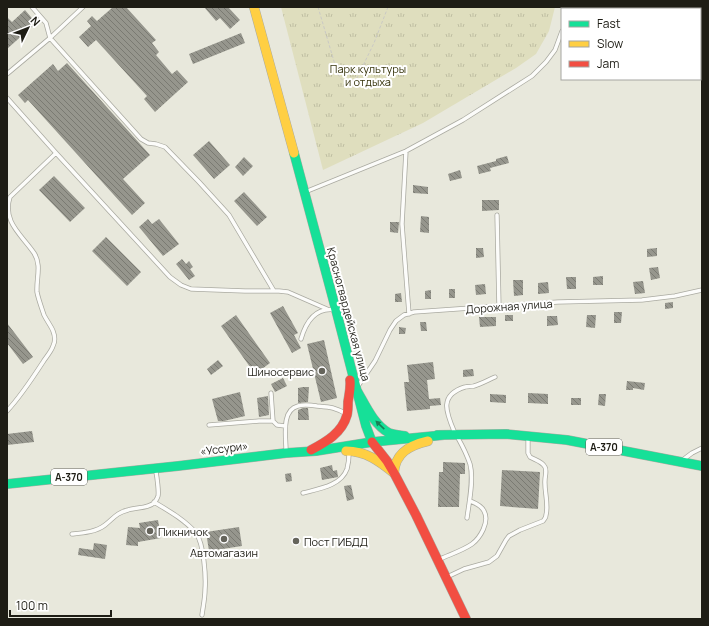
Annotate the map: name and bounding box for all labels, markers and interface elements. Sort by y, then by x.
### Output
north arrow [8,8,48,48]
legend [561,8,701,80]
text: N [27,13,44,29]
text: Fast [597,15,621,32]
text: Slow [597,35,623,52]
text: Jam [597,55,619,72]
park label: Парк культуры и отдыха [330,61,406,89]
street label: Красногвардейская улица [324,245,374,383]
street label: Дорожная улица [465,295,553,317]
place label: Шиносервис [247,364,314,379]
marker: Шиносервис [317,366,327,376]
one-way arrow [375,420,385,430]
street label: «Уссури» [199,438,249,458]
road number: А-370 [586,439,622,455]
road number: А-370 [51,469,87,485]
place label: Пикничок [158,524,209,539]
marker: Пикничок [145,526,155,536]
marker: Автомагазин [219,534,229,544]
place label: Пост ГИБДД [304,534,368,549]
marker: Пост ГИБДД [291,536,301,546]
place label: Автомагазин [190,545,258,560]
scale bar [10,592,111,618]
text: 100 m [16,597,48,614]

